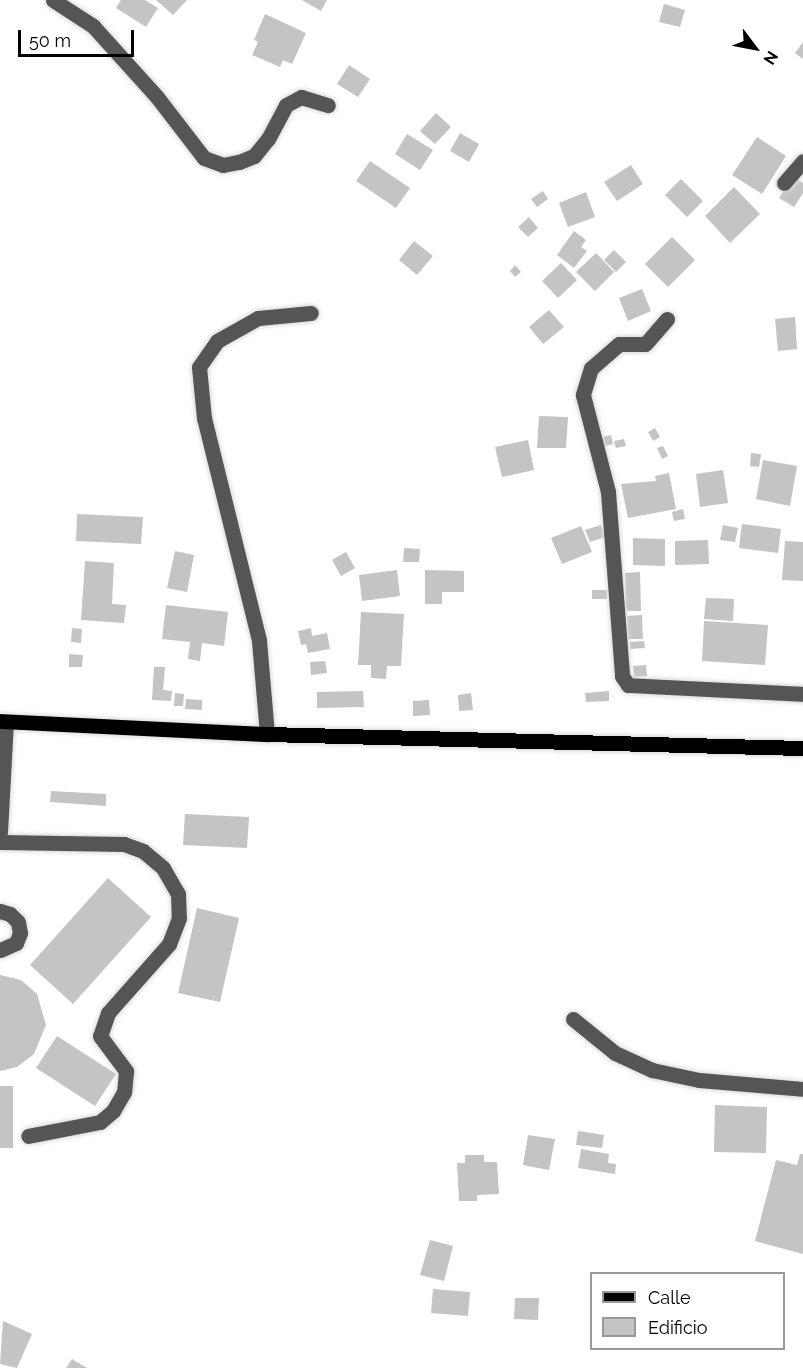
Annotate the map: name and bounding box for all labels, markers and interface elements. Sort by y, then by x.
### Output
scale bar [21,18,136,56]
north arrow [725,18,785,78]
text: 50 m [29,30,71,51]
text: N [759,48,782,68]
legend [590,1272,785,1350]
text: Calle [648,1287,691,1308]
text: Edificio [648,1317,707,1338]

